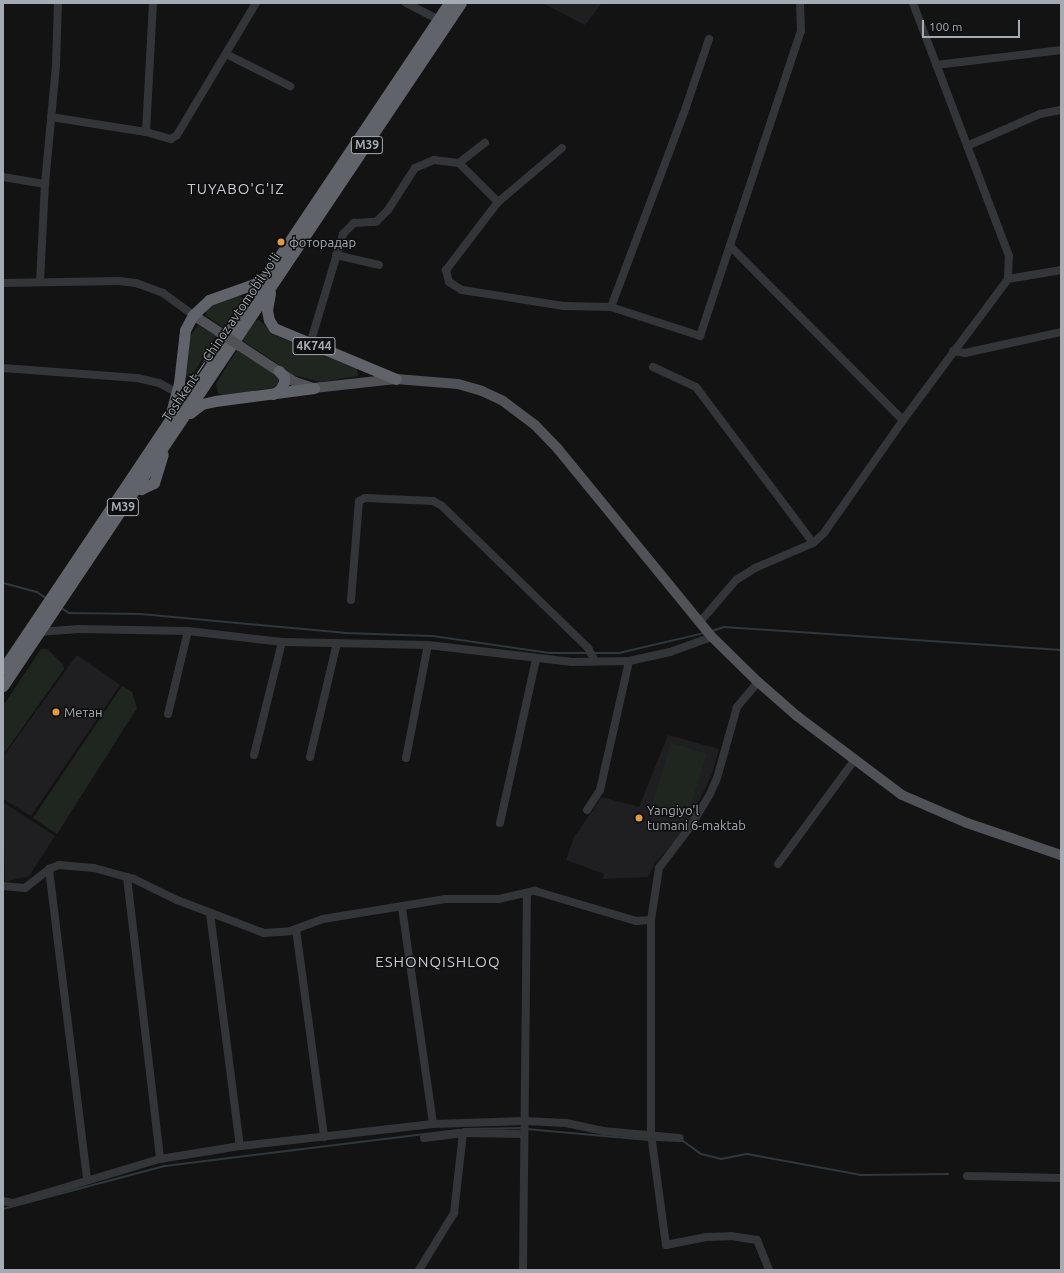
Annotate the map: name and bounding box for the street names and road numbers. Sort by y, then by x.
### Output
road number: M39 [350,135,384,155]
street label: Toshkent — Chinoz avtomobil yoʻli [159,250,283,424]
road number: 4К744 [292,336,336,356]
road number: M39 [106,497,140,517]

